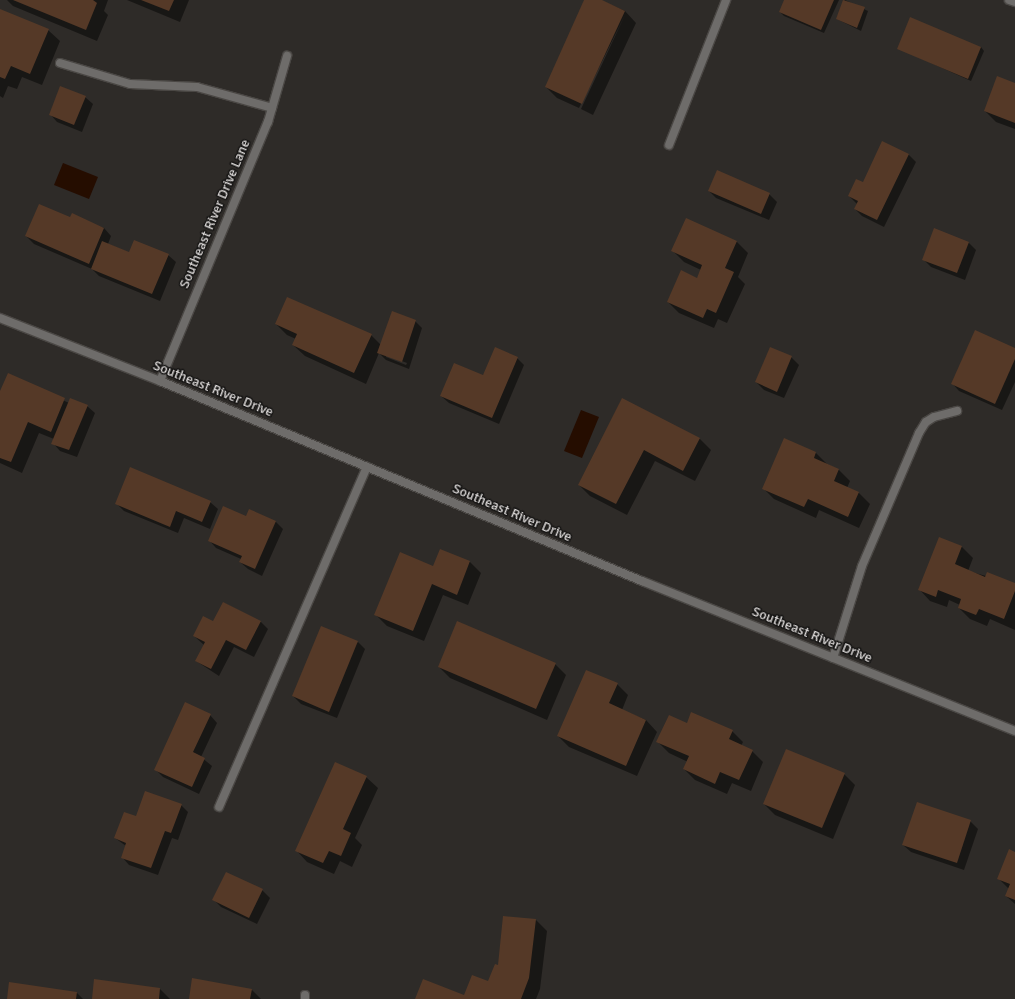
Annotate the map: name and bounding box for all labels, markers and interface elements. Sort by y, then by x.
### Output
street label: Southeast River Drive Lane [176,137,254,291]
street label: Southeast River Drive [150,357,276,421]
street label: Southeast River Drive [450,480,574,546]
street label: Southeast River Drive [749,603,875,667]

